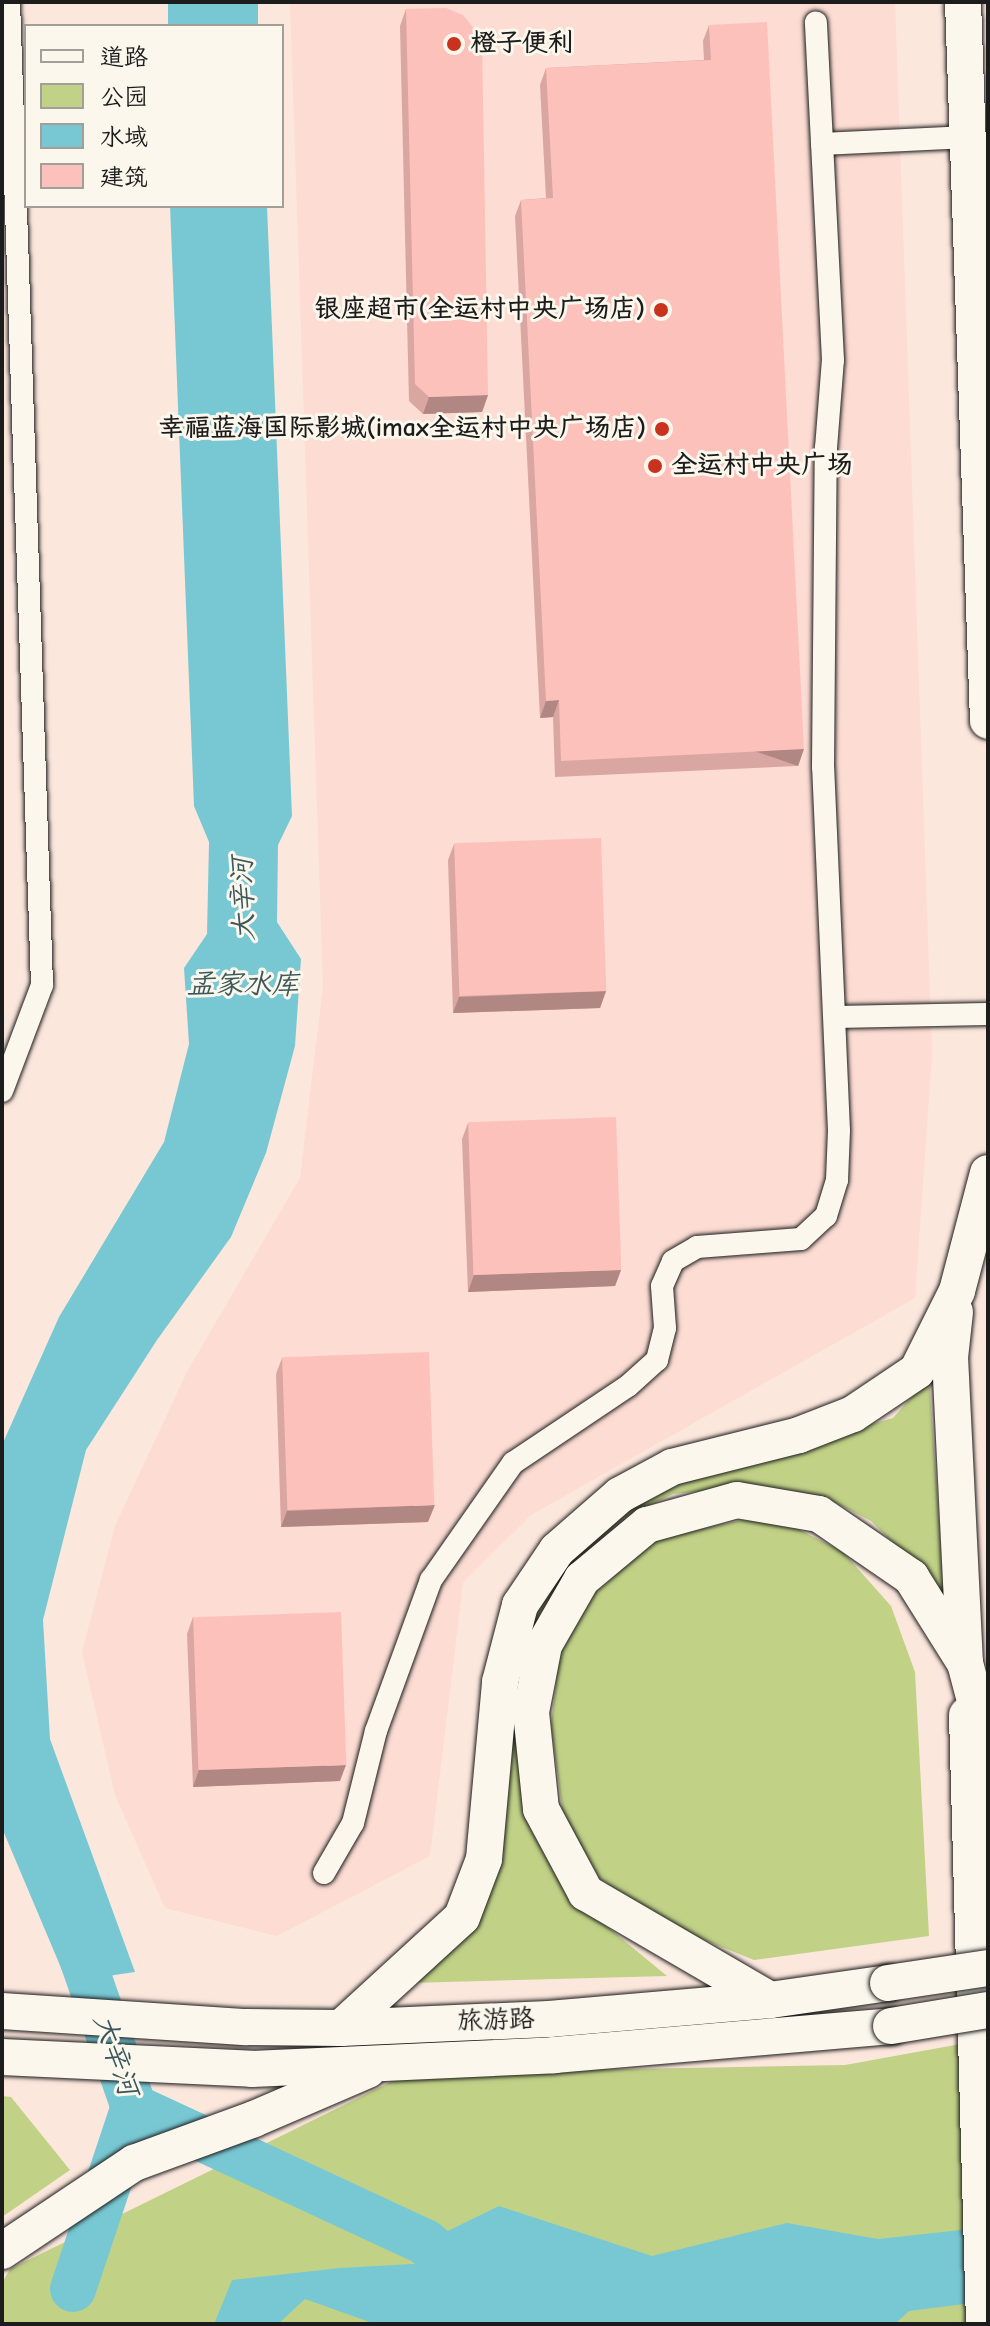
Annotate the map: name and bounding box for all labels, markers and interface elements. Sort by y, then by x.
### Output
legend [24,24,284,208]
place label: 橙子便利 [470,28,574,60]
marker: 橙子便利 [445,35,463,53]
text: 道路 [100,43,148,71]
text: 公园 [100,83,148,111]
text: 水域 [100,123,148,151]
text: 建筑 [100,163,148,191]
place label: 银座超市(全运村中央广场店) [314,294,645,326]
marker: 银座超市(全运村中央广场店) [652,301,670,319]
place label: 幸福蓝海国际影城(imax全运村中央广场店) [158,413,646,445]
marker: 幸福蓝海国际影城(imax全运村中央广场店) [653,420,671,438]
place label: 全运村中央广场 [671,450,853,482]
marker: 全运村中央广场 [646,457,664,475]
water label: 大辛河 [225,856,261,942]
water label: 孟家水库 [187,967,299,1001]
street label: 旅游路 [456,2004,536,2038]
water label: 大辛河 [86,2010,146,2100]

